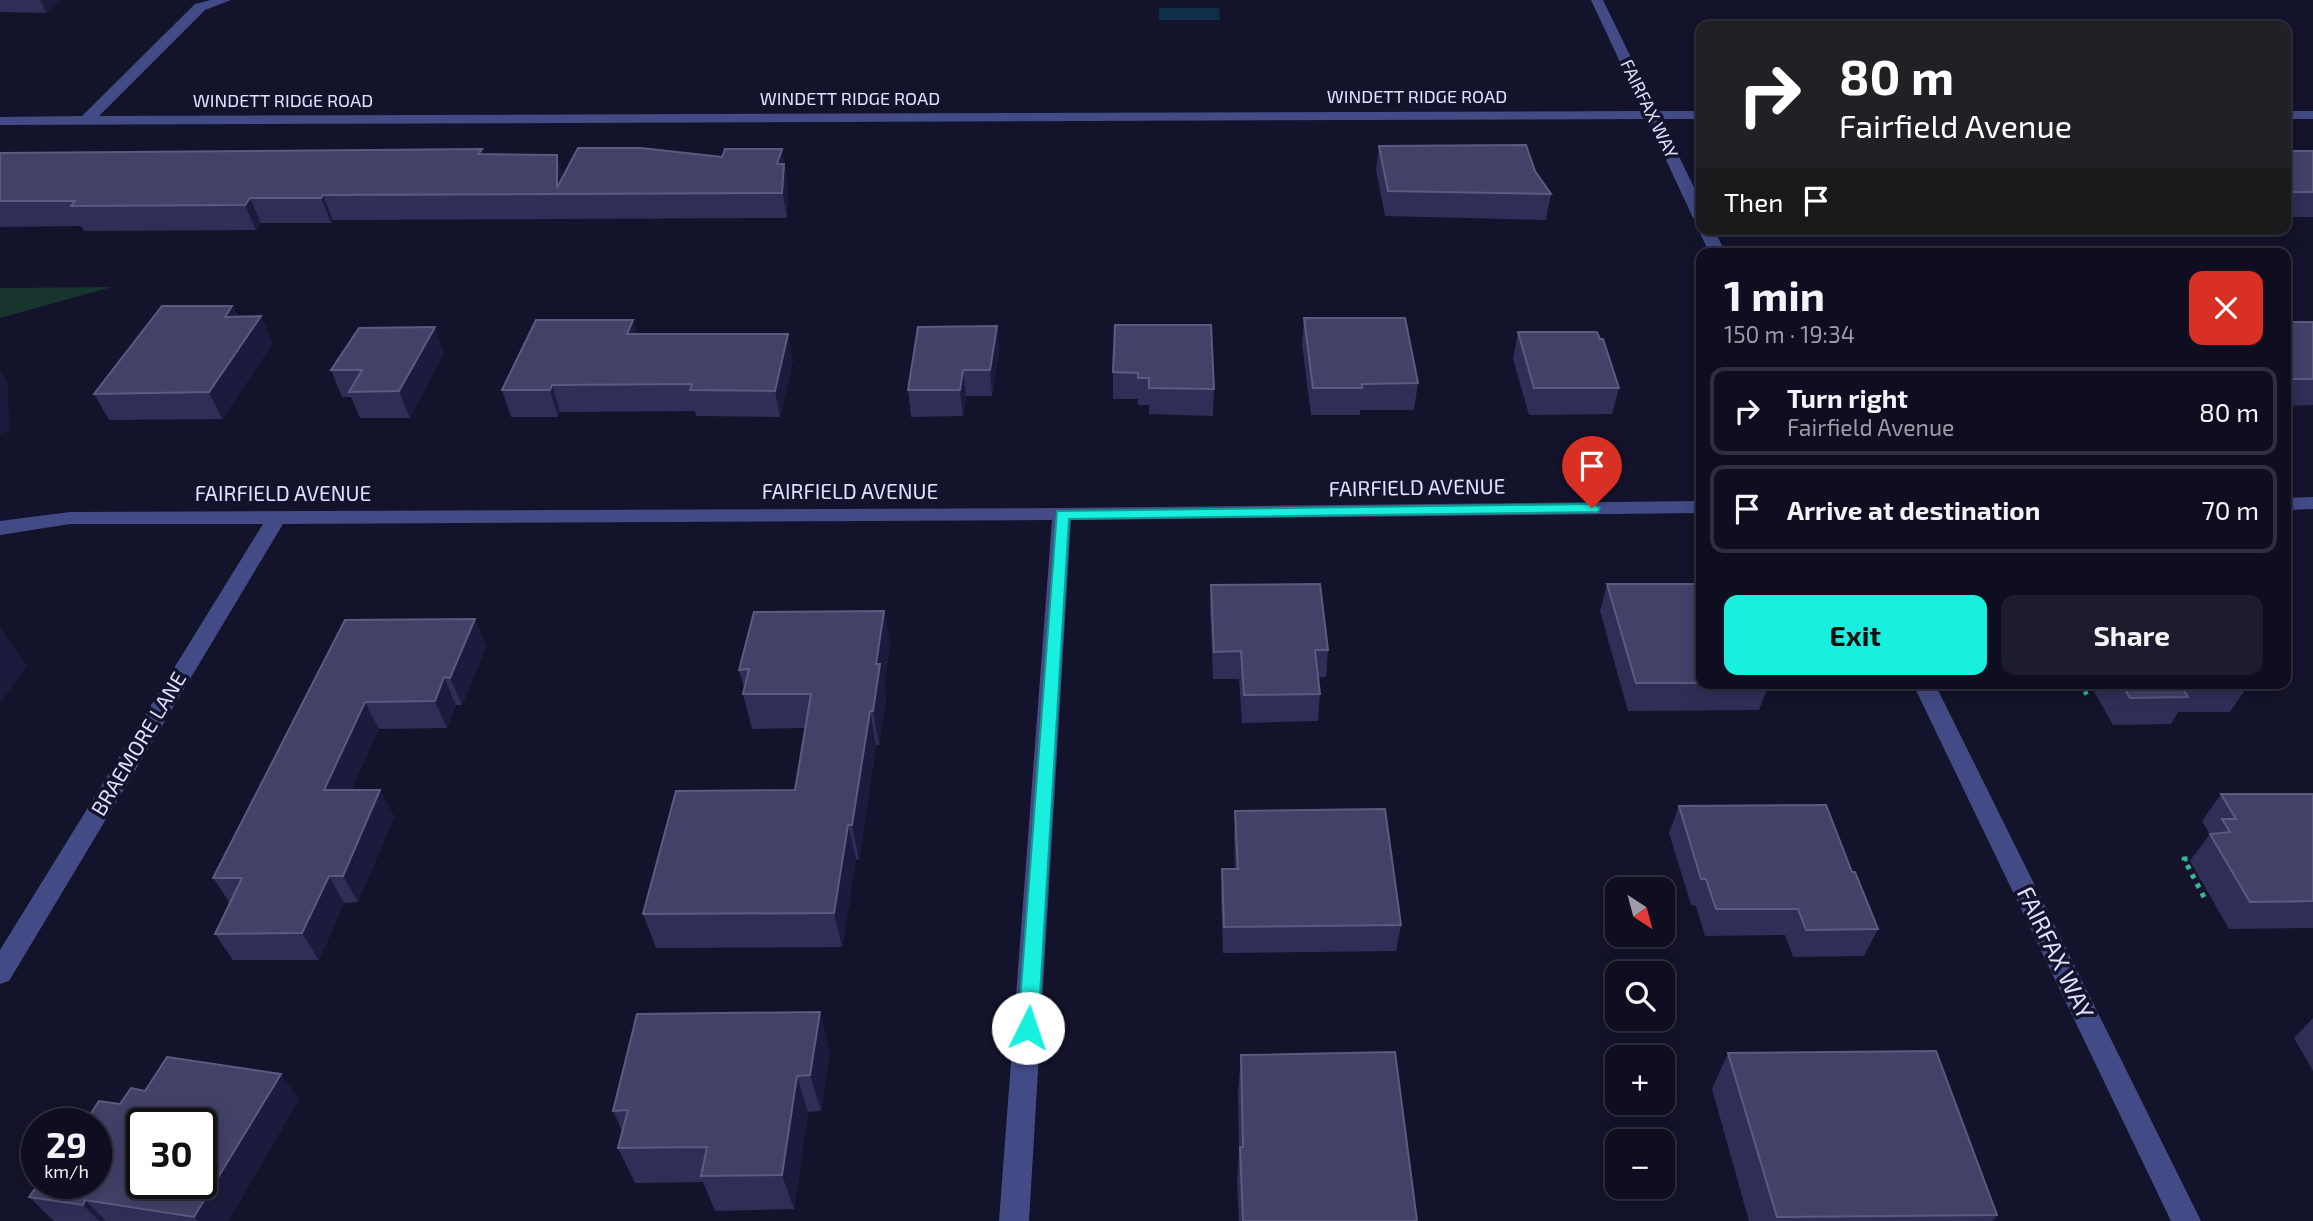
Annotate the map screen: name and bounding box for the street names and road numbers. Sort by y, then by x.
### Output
street label: FAIRFAX WAY [1616,55,1684,162]
street label: WINDETT RIDGE ROAD [1327,85,1507,107]
street label: WINDETT RIDGE ROAD [760,87,940,109]
street label: WINDETT RIDGE ROAD [193,89,373,111]
street label: FAIRFIELD AVENUE [1328,472,1506,501]
street label: FAIRFIELD AVENUE [762,478,938,503]
street label: FAIRFIELD AVENUE [195,480,371,505]
street label: BRAEMORE LANE [85,667,190,820]
street label: FAIRFAX WAY [2012,881,2101,1023]

